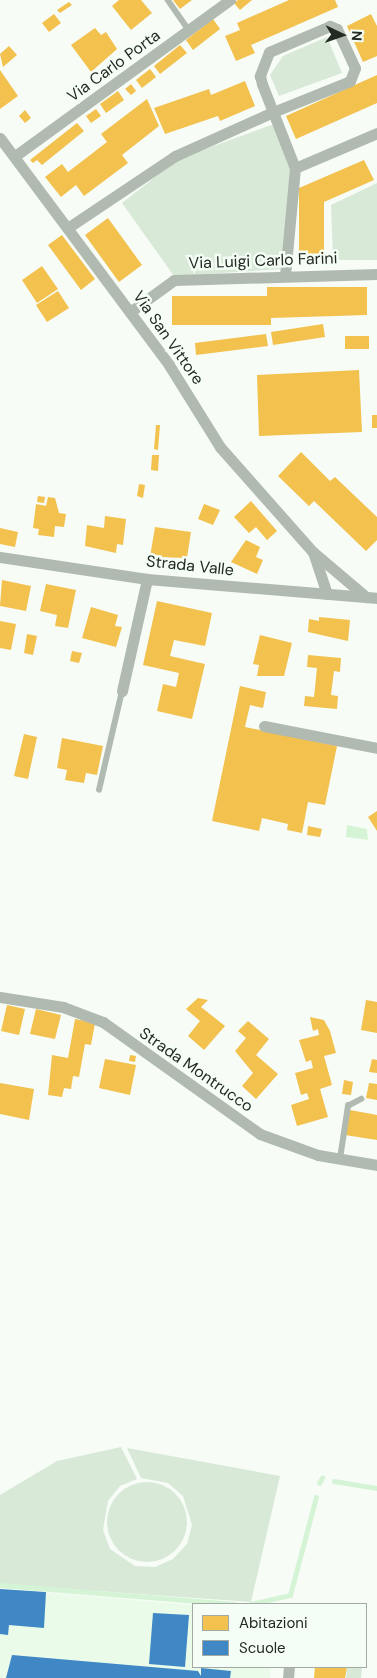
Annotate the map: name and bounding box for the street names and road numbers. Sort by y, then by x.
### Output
street label: Via Carlo Porta [64,26,164,106]
street label: Via Luigi Carlo Farini [188,249,338,273]
street label: Via San Vittore [129,287,207,389]
street label: Strada Valle [145,552,235,580]
street label: Strada Montrucco [135,1024,257,1116]

